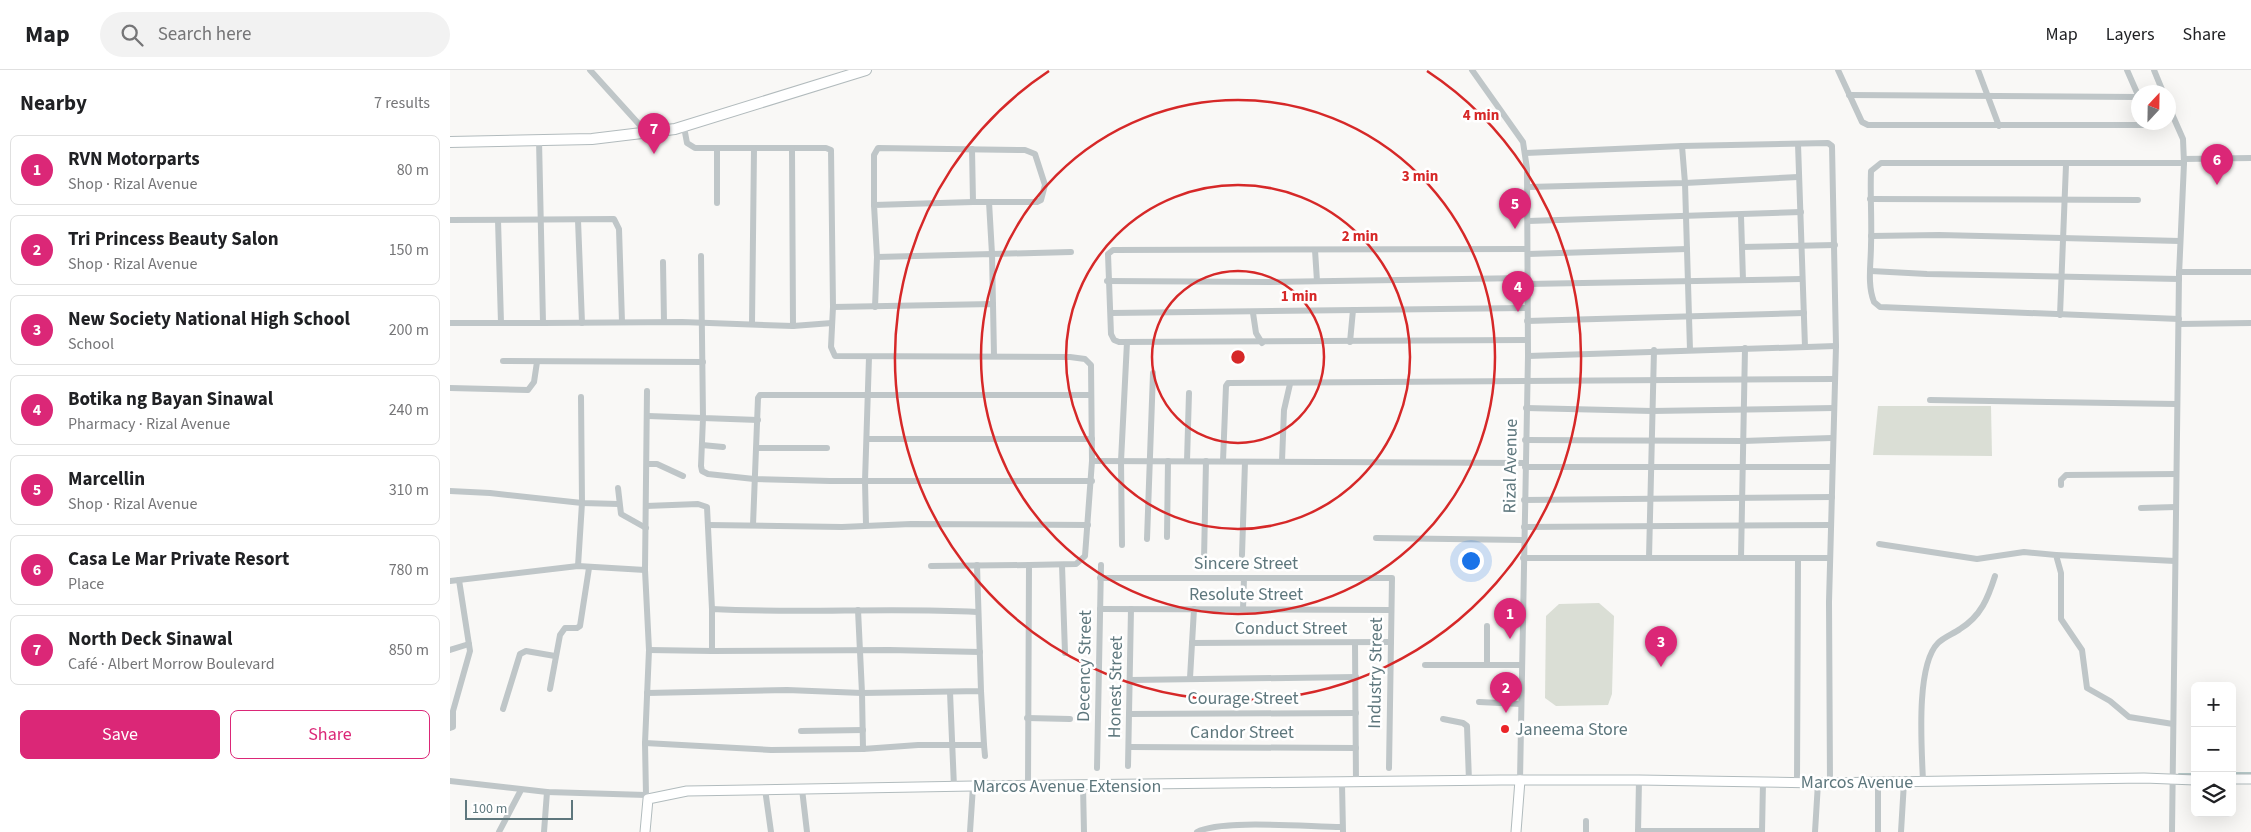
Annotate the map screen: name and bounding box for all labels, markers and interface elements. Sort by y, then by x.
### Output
search box [100,12,450,57]
text: Map [25,17,70,52]
icon: search [118,21,146,49]
text: Search here [158,21,251,48]
text: Map [2046,22,2078,47]
text: Layers [2106,22,2155,47]
text: Share [2183,22,2226,47]
north arrow [2131,85,2176,130]
text: Nearby [20,88,87,118]
text: 7 results [374,92,430,114]
text: 4 min [1463,105,1499,126]
pin: 7 [638,113,670,154]
pin: 6 [2201,144,2233,185]
text: RVN Motorparts [68,146,200,173]
text: 1 [33,159,41,181]
text: 80 m [397,159,429,181]
text: 3 min [1402,166,1438,187]
text: Shop · Rizal Avenue [68,173,197,195]
pin: 5 [1499,188,1531,229]
text: Tri Princess Beauty Salon [68,226,279,253]
text: 2 min [1342,226,1378,247]
text: 2 [33,239,41,261]
text: 150 m [389,239,429,261]
text: Shop · Rizal Avenue [68,253,197,275]
pin: 4 [1502,271,1534,312]
text: 1 min [1281,286,1317,307]
text: New Society National High School [68,306,350,333]
text: 3 [33,319,41,341]
text: 200 m [389,319,429,341]
text: School [68,333,114,355]
centre of rings [1229,348,1247,366]
text: Botika ng Bayan Sinawal [68,386,273,413]
text: 4 [33,399,41,421]
text: 240 m [389,399,429,421]
text: Pharmacy · Rizal Avenue [68,413,230,435]
street label: Rizal Avenue [1497,418,1524,514]
text: Marcellin [68,466,145,493]
text: 5 [33,479,41,501]
text: 310 m [389,479,429,501]
text: Shop · Rizal Avenue [68,493,197,515]
text: Casa Le Mar Private Resort [68,546,289,573]
your location [1458,548,1484,574]
street label: Sincere Street [1194,551,1298,576]
text: 6 [33,559,41,581]
text: 780 m [389,559,429,581]
text: Place [68,573,104,595]
street label: Resolute Street [1189,582,1303,607]
pin: 1 [1494,598,1526,639]
street label: Decency Street [1071,610,1098,722]
street label: Conduct Street [1235,616,1347,641]
street label: Industry Street [1362,617,1389,729]
text: North Deck Sinawal [68,626,232,653]
pin: 3 [1645,626,1677,667]
street label: Honest Street [1102,636,1129,738]
text: 7 [33,639,41,661]
text: 850 m [389,639,429,661]
text: Café · Albert Morrow Boulevard [68,653,275,675]
pin: 2 [1490,672,1522,713]
map controls [2191,682,2236,817]
button: + [2191,682,2236,727]
street label: Courage Street [1187,686,1299,711]
button: Save [20,710,220,759]
button: Share [230,710,430,759]
place label: Janeema Store [1515,717,1628,742]
street label: Candor Street [1190,720,1294,745]
marker: Janeema Store [1499,723,1511,735]
button: − [2191,727,2236,772]
street label: Marcos Avenue [1801,770,1913,795]
button: layers [2191,772,2236,817]
street label: Marcos Avenue Extension [973,774,1161,799]
scale bar [465,797,572,820]
text: 100 m [472,799,507,819]

